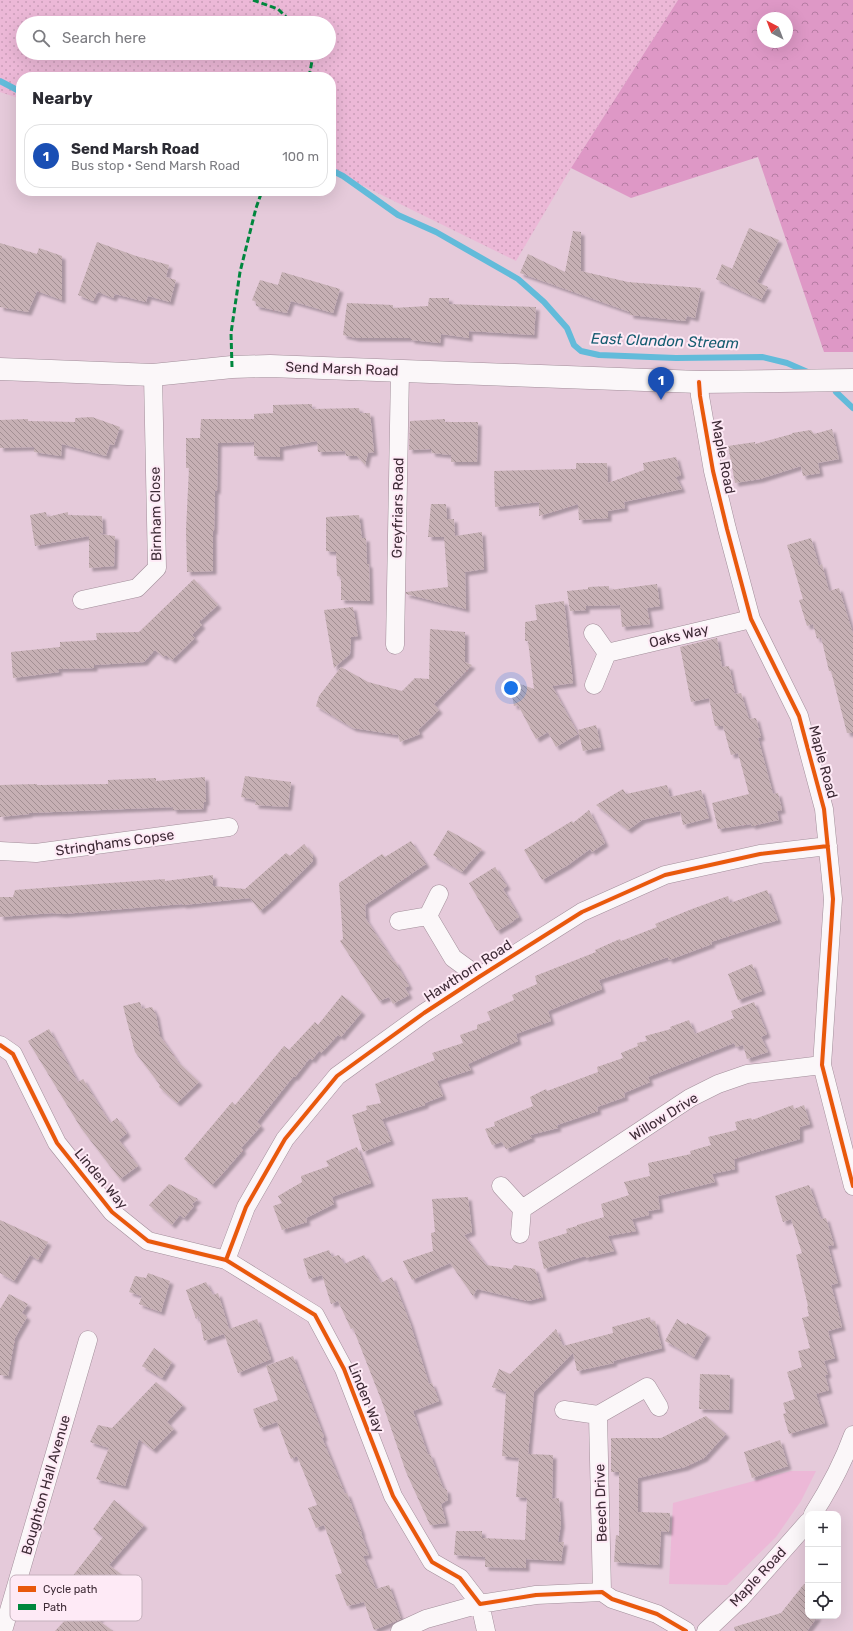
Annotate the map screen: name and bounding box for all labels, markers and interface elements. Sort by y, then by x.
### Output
north arrow [757,12,793,48]
search box [16,16,336,60]
icon: search [30,27,52,49]
text: Search here [62,29,146,47]
text: Nearby [32,88,93,108]
text: Send Marsh Road [71,140,199,158]
text: 1 [43,149,49,164]
text: 100 m [282,149,319,164]
text: Bus stop · Send Marsh Road [71,158,240,173]
water label: East Clandon Stream [591,329,739,353]
street label: Send Marsh Road [285,359,399,379]
pin: 1 [648,367,674,400]
street label: Maple Road [707,419,739,495]
street label: Greyfriars Road [389,457,407,559]
street label: Birnham Close [147,466,165,561]
street label: Oaks Way [647,620,711,652]
your location [501,678,521,698]
street label: Maple Road [805,724,841,800]
street label: Stringhams Copse [55,826,176,860]
street label: Hawthorn Road [421,936,515,1006]
street label: Willow Drive [627,1089,701,1145]
street label: Linden Way [71,1145,131,1213]
street label: Linden Way [344,1361,388,1436]
street label: Boughton Hall Avenue [18,1413,74,1557]
street label: Beech Drive [591,1463,611,1542]
map controls [805,1511,841,1619]
button: + [805,1511,841,1547]
street label: Maple Road [726,1544,790,1610]
button: − [805,1547,841,1583]
legend [10,1575,142,1621]
text: Cycle path [43,1583,97,1596]
button: locate [805,1583,841,1619]
text: Path [43,1601,67,1614]

